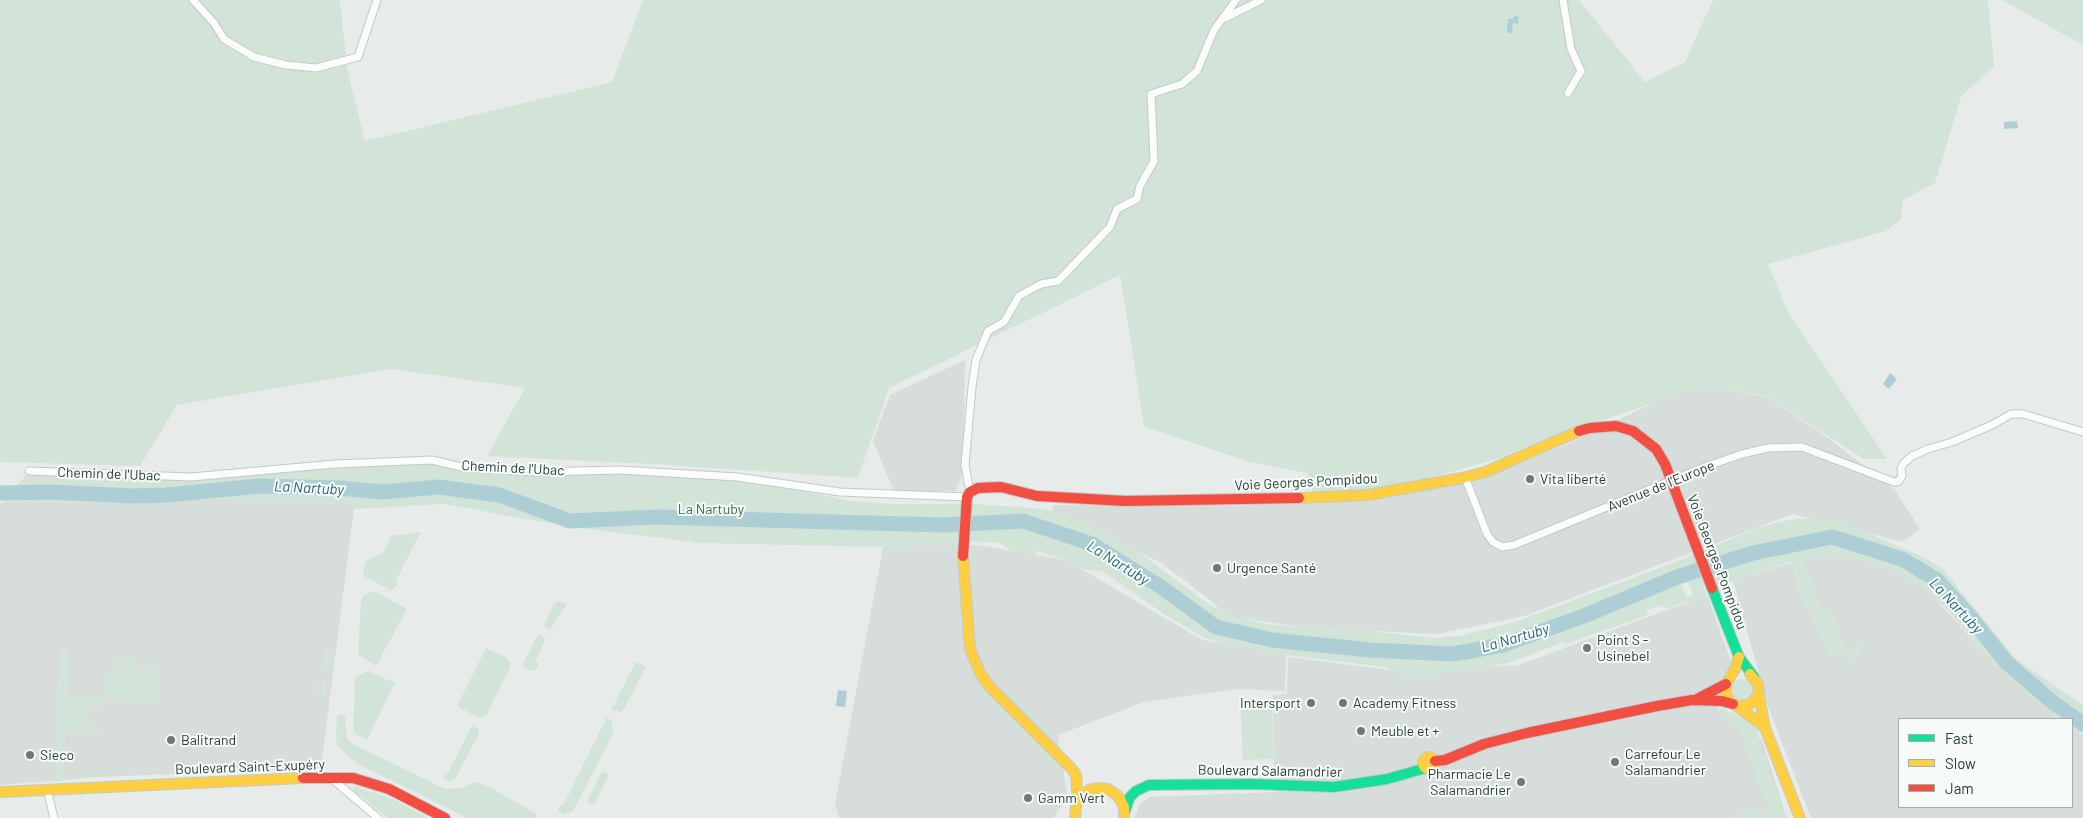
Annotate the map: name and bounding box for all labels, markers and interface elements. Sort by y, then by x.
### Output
street label: Chemin de l'Ubac [461,457,565,479]
street label: Avenue de l'Europe [1605,457,1717,515]
street label: Chemin de l'Ubac [57,464,161,484]
street label: Voie Georges Pompidou [1234,470,1378,494]
place label: Vita liberté [1540,471,1606,487]
marker: Vita liberté [1524,473,1536,485]
water label: La Nartuby [274,477,344,499]
street label: Voie Georges Pompidou [1683,492,1751,632]
park label: La Nartuby [678,501,744,517]
water label: La Nartuby [1084,537,1152,589]
place label: Urgence Santé [1227,560,1316,576]
marker: Urgence Santé [1211,562,1223,574]
water label: La Nartuby [1926,574,1986,638]
water label: La Nartuby [1479,620,1551,656]
place label: Point S - Usinebel [1597,632,1650,664]
marker: Point S - Usinebel [1581,642,1593,654]
place label: Intersport [1240,695,1301,711]
place label: Academy Fitness [1353,695,1456,711]
marker: Intersport [1305,697,1317,709]
marker: Academy Fitness [1337,697,1349,709]
legend [1898,718,2073,808]
place label: Meuble et + [1371,723,1439,739]
marker: Meuble et + [1355,725,1367,737]
text: Fast [1945,729,1973,747]
place label: Balitrand [181,732,236,748]
marker: Balitrand [165,734,177,746]
place label: Carrefour Le Salamandrier [1625,746,1706,779]
place label: Sieco [40,747,74,763]
marker: Sieco [24,749,36,761]
text: Slow [1945,754,1976,772]
street label: Boulevard Saint-Exupéry [175,756,325,778]
marker: Carrefour Le Salamandrier [1609,756,1621,768]
street label: Boulevard Salamandrier [1198,761,1342,781]
place label: Pharmacie Le Salamandrier [1428,766,1511,799]
marker: Pharmacie Le Salamandrier [1515,776,1527,788]
text: Jam [1945,779,1974,797]
place label: Gamm Vert [1038,790,1105,806]
marker: Gamm Vert [1022,792,1034,804]

